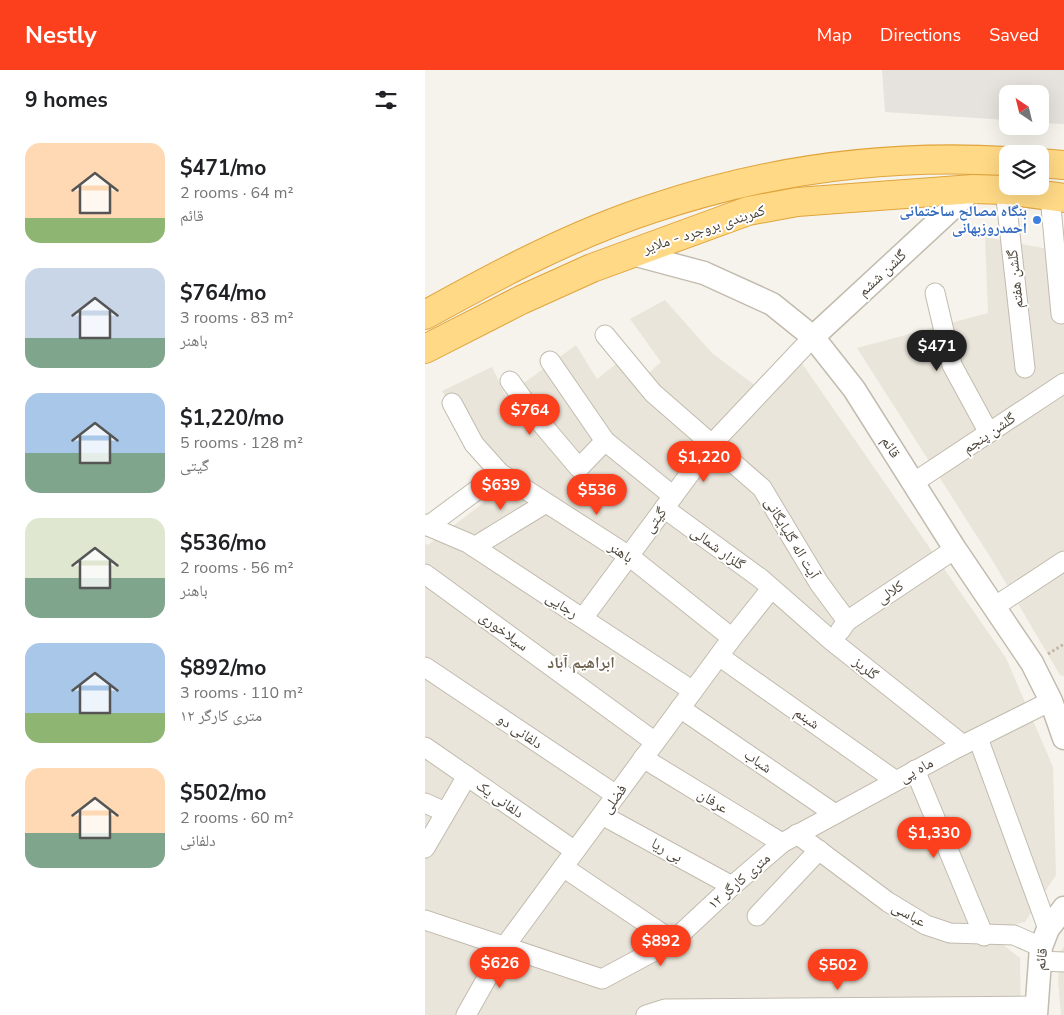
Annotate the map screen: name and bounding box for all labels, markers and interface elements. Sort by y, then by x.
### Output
text: Nestly [25,19,97,51]
text: Map [817,23,852,47]
text: Directions [880,23,961,47]
text: Saved [989,23,1039,47]
north arrow [999,85,1049,135]
map controls [999,85,1049,195]
text: 9 homes [25,86,108,114]
icon: filters [372,86,400,114]
button: layers [999,145,1049,195]
text: $471/mo [180,154,266,182]
icon: home [65,163,125,223]
text: 2 rooms · 64 m² [180,182,293,204]
street label: کمربندی بروجرد - ملایر [639,200,768,259]
place label: بنگاه مصالح ساختمانی احمدروزبهانی [900,201,1027,238]
text: قائم [180,205,204,227]
marker: بنگاه مصالح ساختمانی احمدروزبهانی [1031,214,1043,226]
street label: گلشن ششم [853,245,911,301]
street label: گلشن هفتم [1002,248,1028,310]
text: $764/mo [180,279,266,307]
icon: home [65,288,125,348]
text: 3 rooms · 83 m² [180,307,293,329]
text: باهنر [180,330,208,352]
pin: $471 [907,330,967,372]
text: $471 [918,335,956,357]
pin: $764 [500,394,560,436]
text: $764 [511,399,549,421]
text: $1,220/mo [180,404,284,432]
street label: گلشن پنجم [959,408,1020,458]
icon: home [65,413,125,473]
text: 5 rooms · 128 m² [180,432,303,454]
street label: قائم [877,432,905,462]
pin: $1,220 [663,440,745,483]
text: $1,220 [678,446,730,468]
text: گیتی [180,455,209,477]
pin: $639 [471,468,531,511]
text: $639 [482,474,520,496]
pin: $536 [567,474,627,516]
text: $536 [578,479,616,501]
street label: آیت اله گلپایگانی [760,494,825,583]
street label: گیتی [639,503,671,537]
street label: گلزار شمالی [687,522,749,575]
text: $536/mo [180,529,266,557]
street label: باهنر [604,536,637,568]
icon: home [65,538,125,598]
text: 2 rooms · 56 m² [180,557,293,579]
street label: کلالی [872,576,908,608]
text: باهنر [180,580,208,602]
street label: رجایی [542,587,582,623]
street label: سیلاخوری [475,606,533,656]
street label: گلریز [848,651,883,685]
district label: ابراهیم آباد [547,652,615,674]
text: $892/mo [180,654,266,682]
icon: home [65,663,125,723]
text: 3 rooms · 110 m² [180,682,303,704]
street label: شبنم [790,702,824,734]
text: ۱۲ متری کارگر [180,705,262,727]
street label: دلفانی دو [493,709,547,753]
street label: شباب [740,744,776,778]
street label: ماه پی [895,752,937,787]
street label: دلفانی یک [472,775,528,823]
text: $502/mo [180,779,266,807]
street label: فضلی [597,780,631,818]
street label: عرفان [694,784,732,818]
icon: home [65,788,125,848]
text: 2 rooms · 60 m² [180,807,293,829]
pin: $1,330 [893,816,975,859]
text: $1,330 [908,822,960,844]
text: دلفانی [180,830,216,852]
street label: بی ریا [648,833,686,867]
street label: ۱۲ متری کارگر [703,848,775,914]
street label: عباسی [888,897,930,932]
pin: $892 [631,924,691,967]
text: $892 [642,930,680,952]
pin: $626 [470,946,530,989]
street label: قائم [1030,947,1052,971]
pin: $502 [808,948,868,991]
text: $626 [481,952,519,974]
text: $502 [819,954,857,976]

